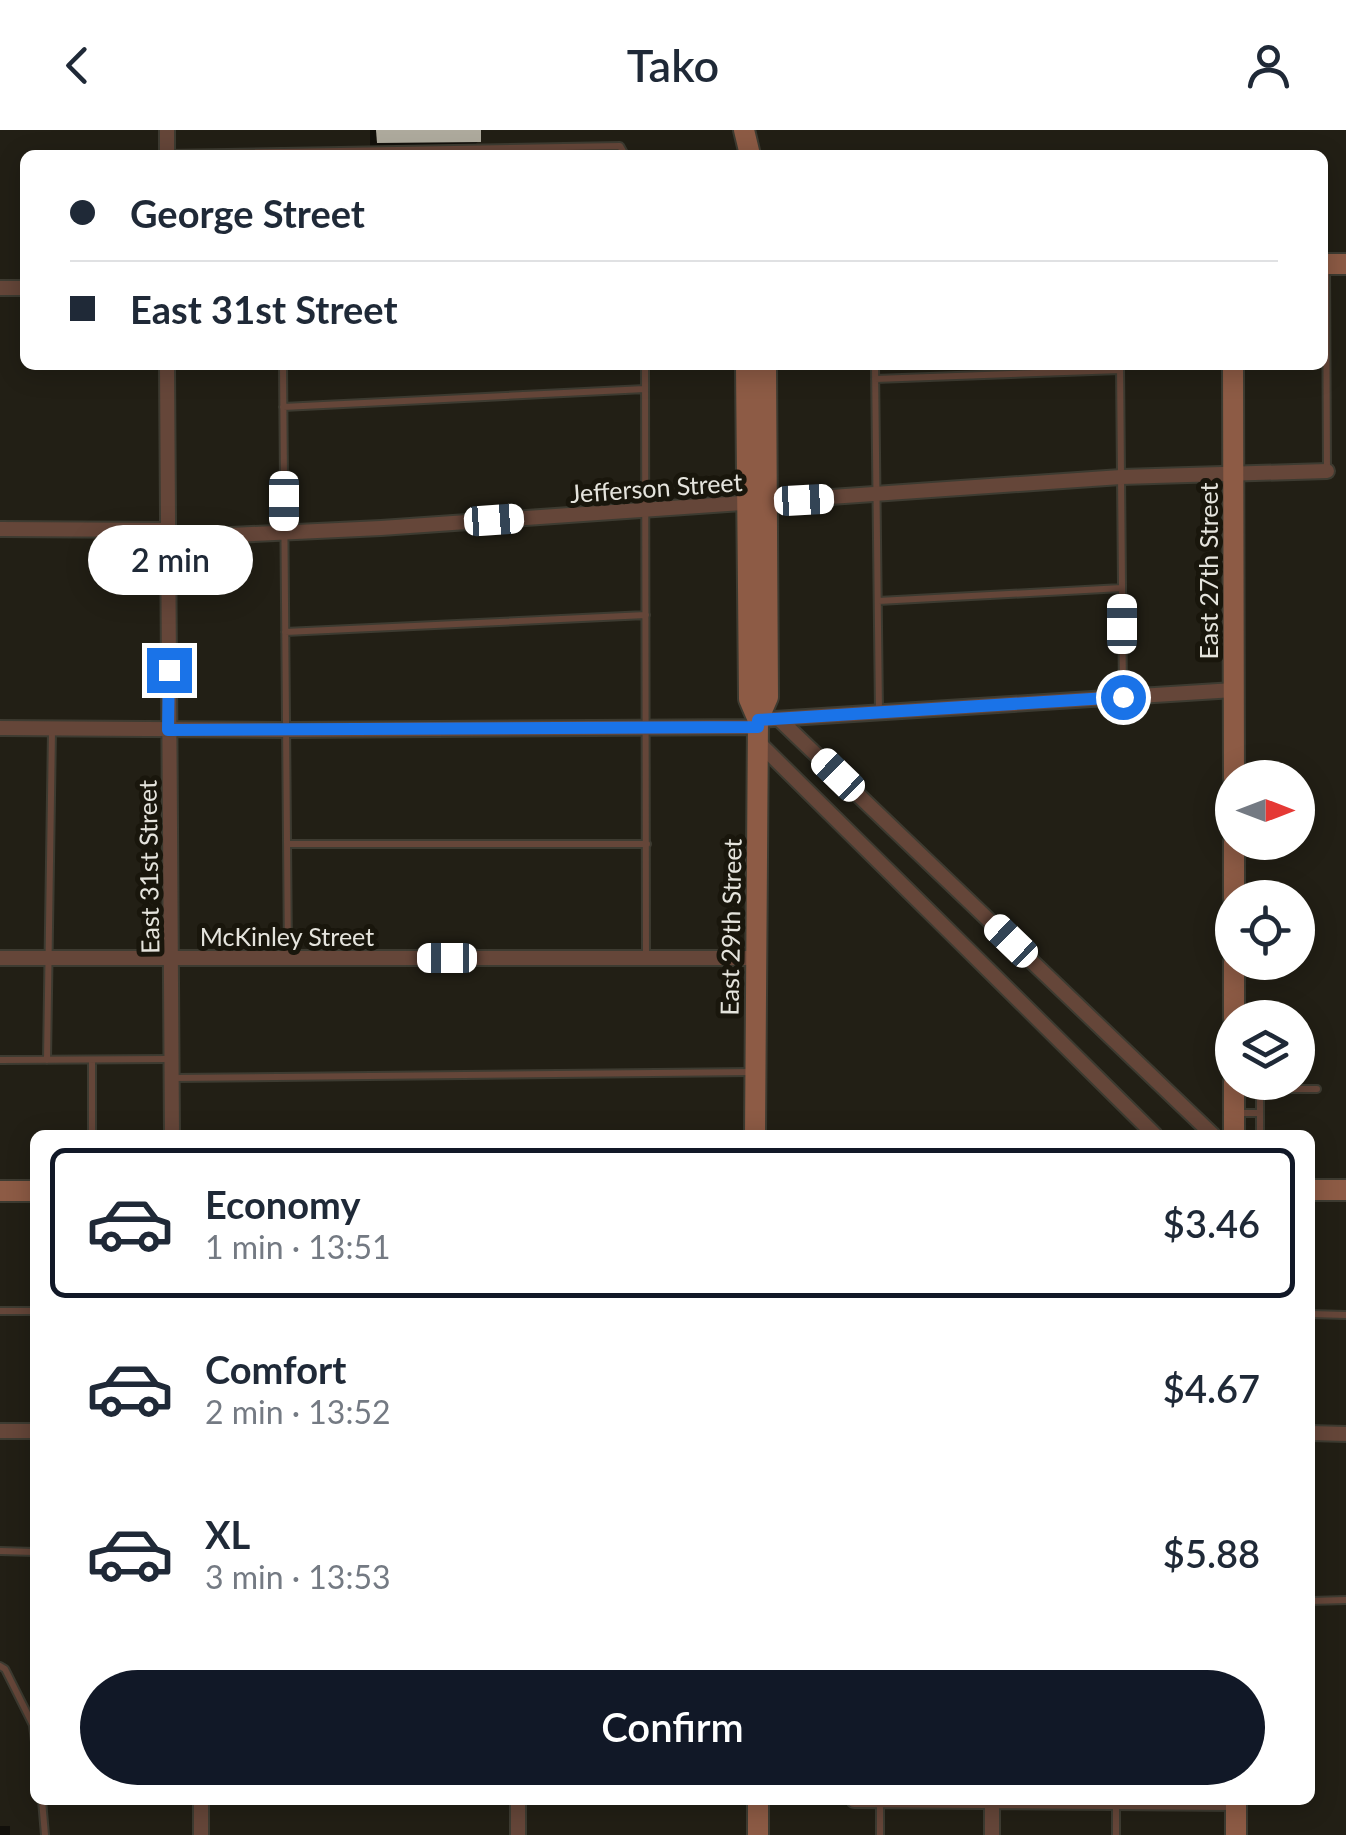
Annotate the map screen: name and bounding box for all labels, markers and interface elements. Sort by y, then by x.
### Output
icon: back [50,38,105,93]
text: Tako [627,38,719,92]
icon: person [1241,38,1296,93]
text: George Street [130,190,365,236]
text: East 31st Street [130,286,398,332]
street label: Jefferson Street [569,466,743,508]
car [269,471,299,531]
street label: East 27th Street [1193,482,1223,660]
car [773,483,835,517]
car [463,503,525,537]
callout: 2 min [86,525,252,595]
text: 2 min [131,540,210,579]
car [1107,594,1137,654]
route end [147,648,192,693]
route start [1101,675,1146,720]
car [806,743,870,807]
north arrow [1215,760,1315,860]
map controls [1215,760,1315,1100]
street label: East 31st Street [131,780,165,954]
street label: East 29th Street [713,838,747,1016]
button: locate [1215,880,1315,980]
car [979,909,1043,973]
street label: McKinley Street [200,921,374,951]
car [417,943,477,973]
button: layers [1215,1000,1315,1100]
icon: car [85,1178,175,1268]
text: Economy [205,1181,360,1227]
text: $3.46 [1163,1200,1260,1246]
text: 1 min · 13:51 [205,1227,391,1266]
icon: car [85,1343,175,1433]
text: Comfort [205,1346,346,1392]
text: $4.67 [1163,1365,1260,1411]
text: 2 min · 13:52 [205,1392,391,1431]
icon: car [85,1508,175,1598]
text: XL [205,1511,250,1557]
text: $5.88 [1163,1530,1260,1576]
text: 3 min · 13:53 [205,1557,391,1596]
button: Confirm [80,1670,1265,1785]

